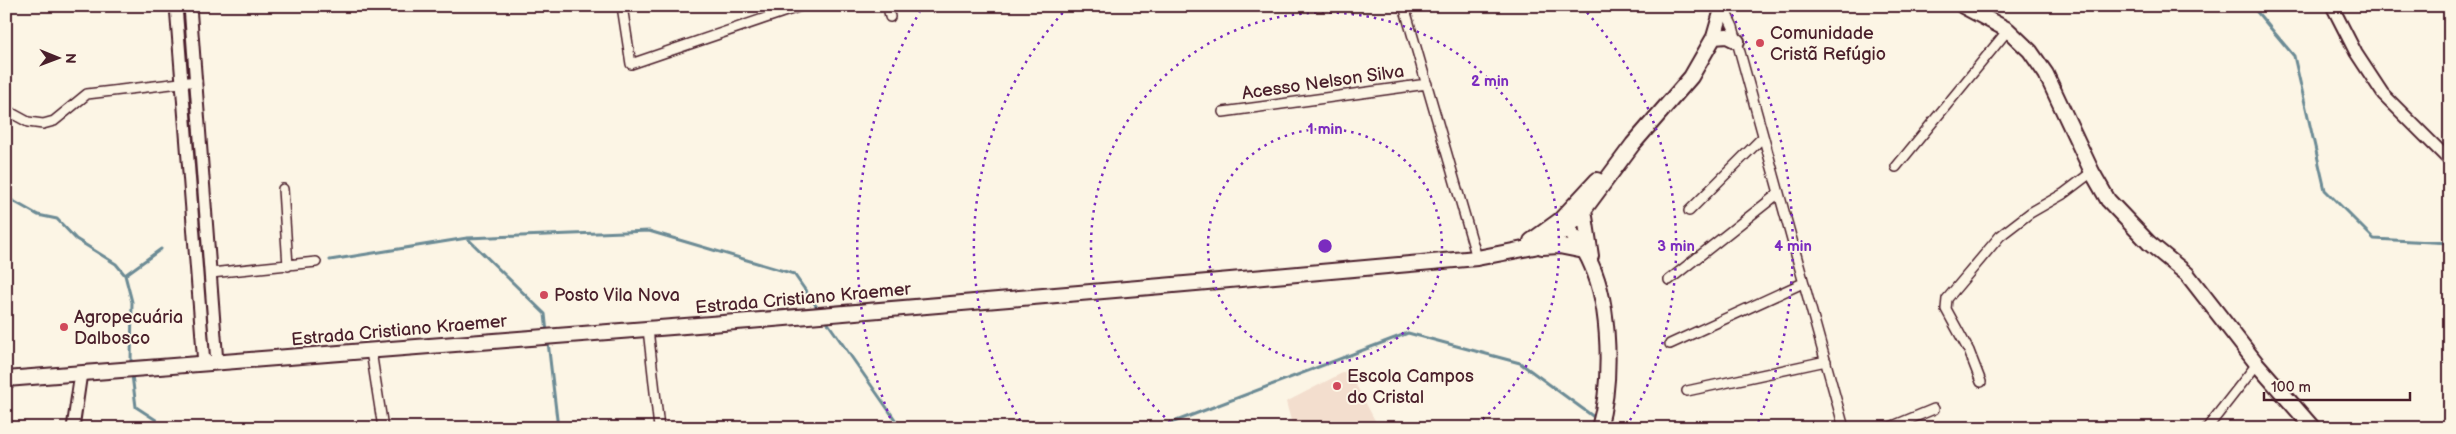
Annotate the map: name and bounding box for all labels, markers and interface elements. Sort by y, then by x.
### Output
place label: Comunidade Cristã Refúgio [1770,23,1886,65]
north arrow [32,32,82,82]
marker: Comunidade Cristã Refúgio [1754,37,1766,49]
text: N [62,53,79,64]
street label: Acesso Nelson Silva [1241,61,1406,104]
text: 2 min [1471,72,1509,91]
text: 1 min [1307,120,1343,139]
centre of rings [1316,237,1334,255]
text: 3 min [1657,237,1695,256]
text: 4 min [1774,237,1812,256]
street label: Estrada Cristiano Kraemer [694,279,912,318]
place label: Posto Vila Nova [554,285,680,306]
marker: Posto Vila Nova [538,289,550,301]
place label: Agropecuária Dalbosco [74,307,183,349]
street label: Estrada Cristiano Kraemer [290,311,508,350]
marker: Agropecuária Dalbosco [58,321,70,333]
place label: Escola Campos do Cristal [1347,366,1474,408]
scale bar [2264,369,2410,401]
text: 100 m [2271,378,2311,397]
marker: Escola Campos do Cristal [1331,380,1343,392]

